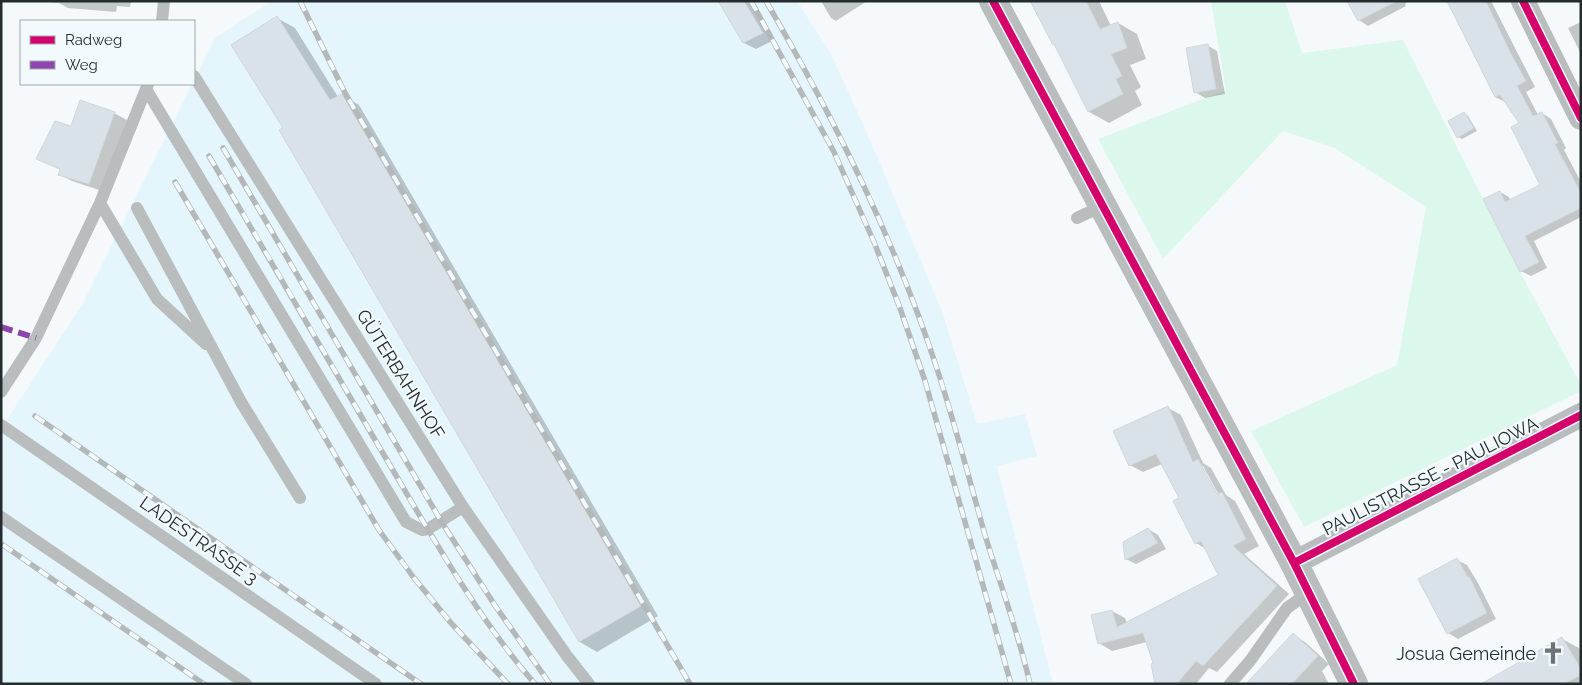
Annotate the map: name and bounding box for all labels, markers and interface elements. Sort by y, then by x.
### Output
legend [20,20,195,85]
text: Radweg [65,31,122,49]
text: Weg [65,56,98,74]
street label: GÜTERBAHNHOF [353,305,449,443]
street label: PAULISTRASSE - PAULIOWA [1319,412,1541,540]
street label: LADESTRASSE 3 [136,492,262,588]
church icon: Josua Gemeinde [1540,640,1566,666]
place label: Josua Gemeinde [1396,643,1536,664]

